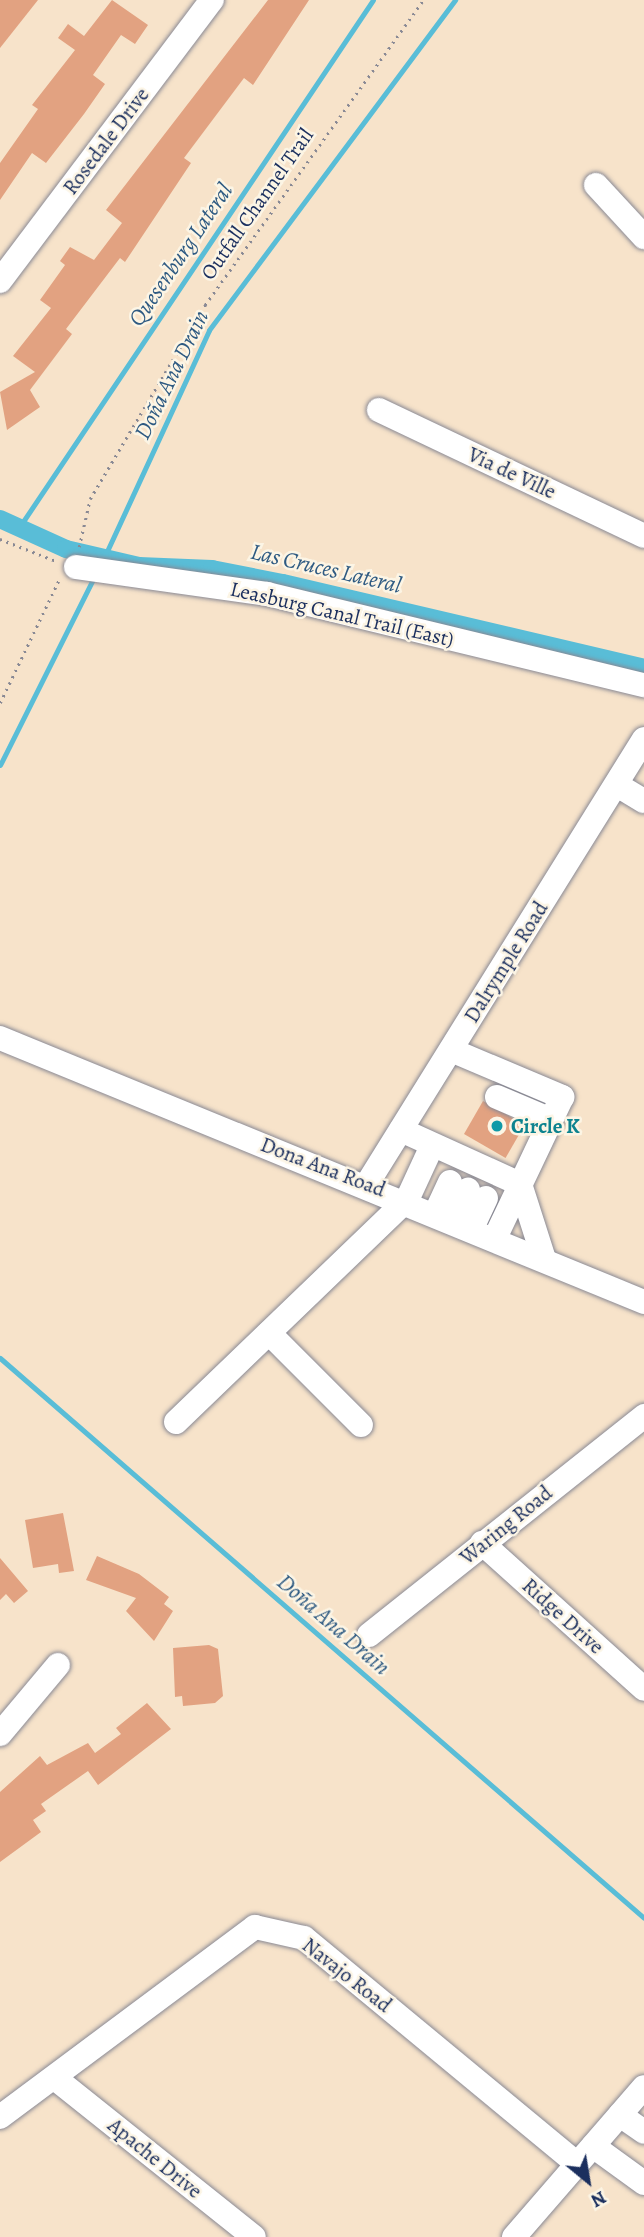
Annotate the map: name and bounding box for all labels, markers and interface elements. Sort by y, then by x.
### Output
street label: Rosedale Drive [58,83,154,199]
street label: Outfall Channel Trail [195,123,319,285]
water label: Quesenburg Lateral [123,178,239,332]
water label: Doña Ana Drain [129,306,215,444]
street label: Via de Ville [464,442,560,504]
water label: Las Cruces Lateral [248,538,404,600]
street label: Leasburg Canal Trail (East) [228,576,456,652]
street label: Dalrymple Road [459,897,553,1027]
place label: Circle K [511,1113,580,1139]
marker: Circle K [489,1118,505,1134]
street label: Dona Ana Road [257,1132,389,1202]
street label: Waring Road [455,1480,557,1570]
water label: Doña Ana Drain [271,1569,395,1681]
street label: Ridge Drive [517,1573,609,1659]
street label: Navajo Road [297,1932,397,2018]
street label: Apache Drive [103,2112,207,2204]
north arrow [553,2146,623,2216]
text: N [586,2184,611,2214]

